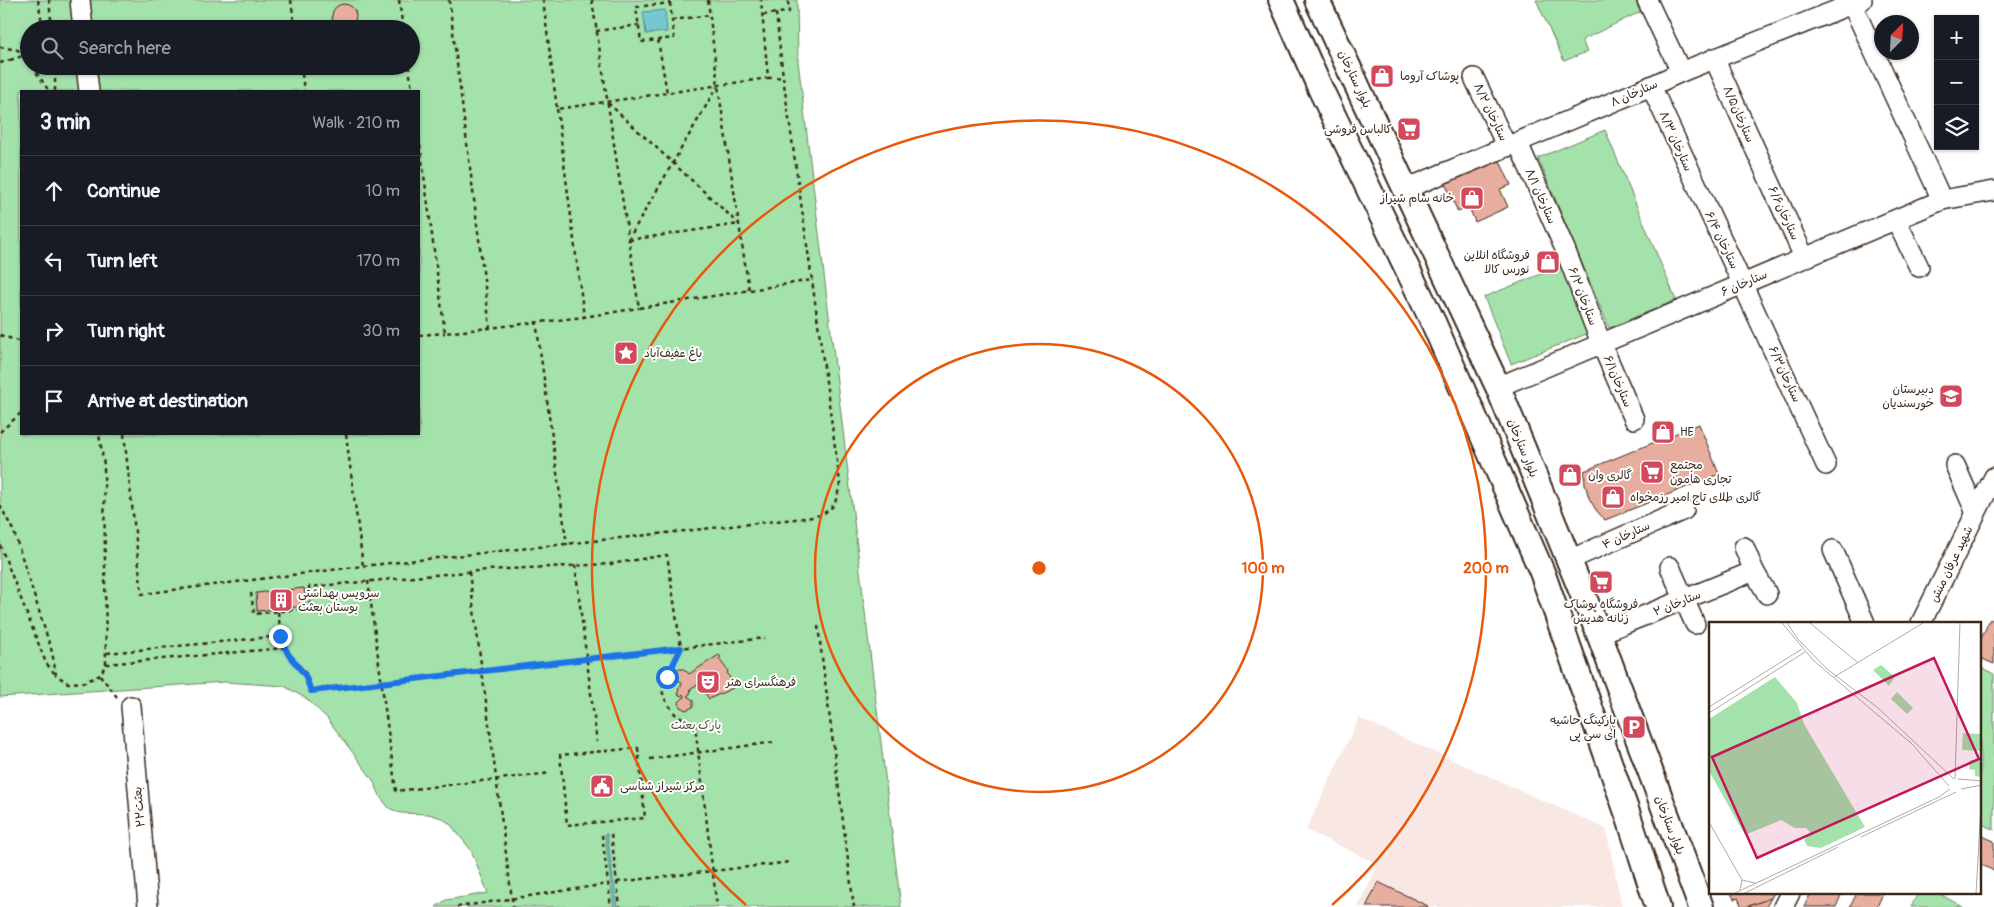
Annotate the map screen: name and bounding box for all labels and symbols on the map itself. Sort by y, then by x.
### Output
north arrow [1874,15,1919,60]
street label: بلوار ستارخان [1335,48,1374,111]
shop icon: پوشاک آروما [1369,63,1395,89]
place label: پوشاک آروما [1400,69,1459,84]
street label: ستارخان ۸ [1608,76,1660,111]
street label: ستارخان ۸/۲ [1470,81,1511,144]
street label: ستارخان۸/۵ [1719,84,1758,145]
street label: ستارخان ۸/۳ [1656,109,1695,174]
supermarket icon: کالباس فروشی [1396,116,1422,142]
place label: کالباس فروشی [1324,122,1392,137]
street label: ستارخان ۸/۱ [1522,166,1559,226]
street label: ستارخان۶/۶ [1764,184,1803,243]
shop icon: خانه سام شیراز [1459,185,1485,211]
place label: خانه سام شیراز [1379,191,1454,207]
street label: ستارخان ۶/۴ [1701,209,1742,272]
place label: فروشگاه انلاین نورس کالا [1464,248,1530,277]
shop icon: فروشگاه انلاین نورس کالا [1535,249,1561,275]
street label: ستارخان ۶/۲ [1565,265,1601,328]
street label: ستارخان ۶ [1719,267,1770,300]
place icon: باغ عفیف‌آباد [613,340,639,366]
street label: ستارخان۶/۳ [1765,344,1804,405]
place label: باغ عفیف‌آباد [644,346,702,362]
street label: ستارخان۶/۱ [1600,353,1635,410]
place label: دبیرستان خورسندیان [1882,382,1934,411]
school or university icon: دبیرستان خورسندیان [1938,383,1964,409]
street label: بلوار ستارخان [1504,417,1541,480]
shop icon: HE [1650,419,1676,445]
place label: HE [1680,425,1694,440]
place label: مجتمع تجاری هامون [1670,458,1732,487]
supermarket icon: مجتمع تجاری هامون [1639,459,1665,485]
shop icon: گالری وان [1557,462,1583,488]
place label: گالری وان [1588,468,1632,483]
shop icon: گالری طلای تاج امیر رزمخواه [1600,484,1626,510]
place label: گالری طلای تاج امیر رزمخواه [1630,490,1761,506]
street label: ۴ ستارخان [1600,518,1652,553]
street label: شهید عرفان منش [1927,524,1976,605]
centre of rings [1030,559,1048,577]
text: 100 m [1242,559,1284,578]
text: 200 m [1463,559,1509,578]
supermarket icon: فروشگاه پوشاک زنانه هدیش [1588,569,1614,595]
place label: سرویس بهداشتی بوستان بعثت [298,586,379,615]
building icon: سرویس بهداشتی بوستان بعثت [268,587,294,613]
street label: ۲ ستارخان [1651,587,1703,620]
place label: فروشگاه پوشاک زنانه هدیش [1564,597,1638,626]
inset map [1709,622,1982,894]
route end [269,625,292,648]
route start [656,666,679,689]
theatre icon: فرهنگسرای هنر [695,669,721,695]
place label: فرهنگسرای هنر [725,675,796,690]
place label: پارکینگ حاشیه ای سی پی [1550,713,1616,742]
parking icon: پارکینگ حاشیه ای سی پی [1621,714,1647,740]
park label: پارک بعثت [671,718,721,733]
public building icon: مرکز شیراز شناسی [589,773,615,799]
place label: مرکز شیراز شناسی [620,779,705,794]
street label: بعثت۲۲ [130,786,149,828]
street label: بلوار ستارخان [1651,793,1688,857]

